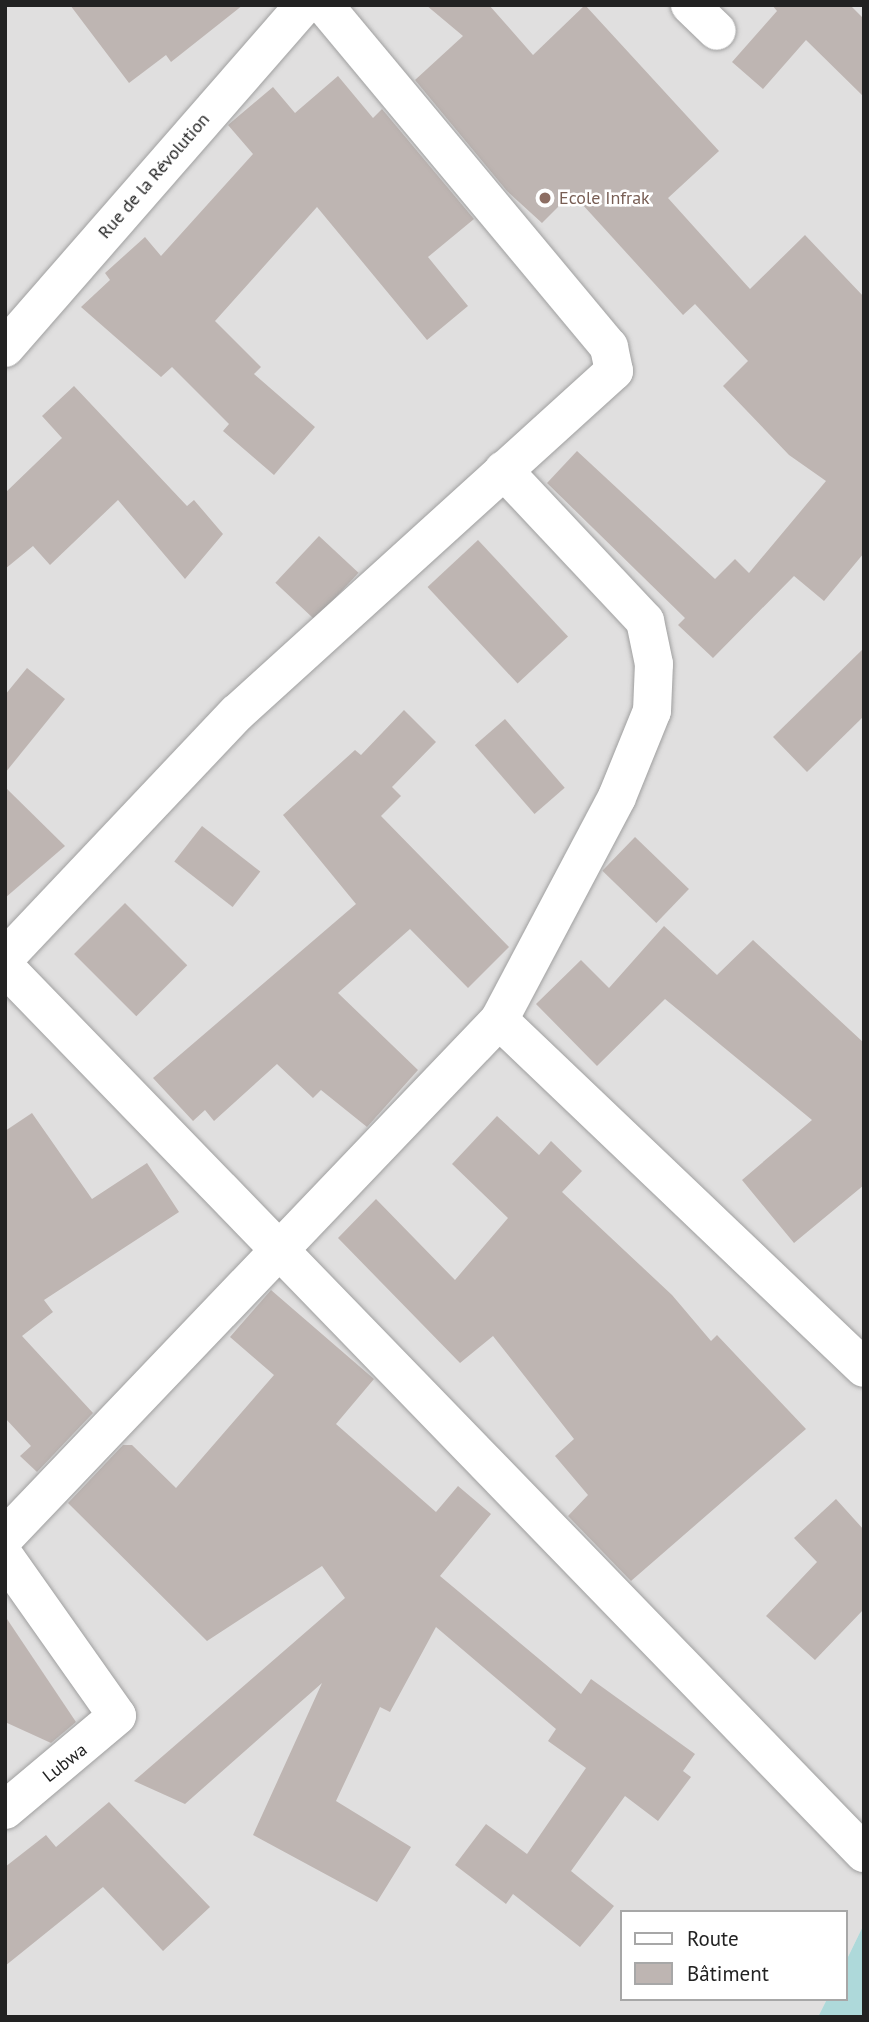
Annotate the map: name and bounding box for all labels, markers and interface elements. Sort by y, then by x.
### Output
street label: Rue de la Révolution [94,109,214,243]
place label: Ecole Infrak [559,187,650,209]
marker: Ecole Infrak [537,190,553,206]
street label: Lubwa [39,1739,91,1787]
legend [620,1910,848,2001]
text: Route [687,1925,739,1952]
text: Bâtiment [687,1960,769,1987]

